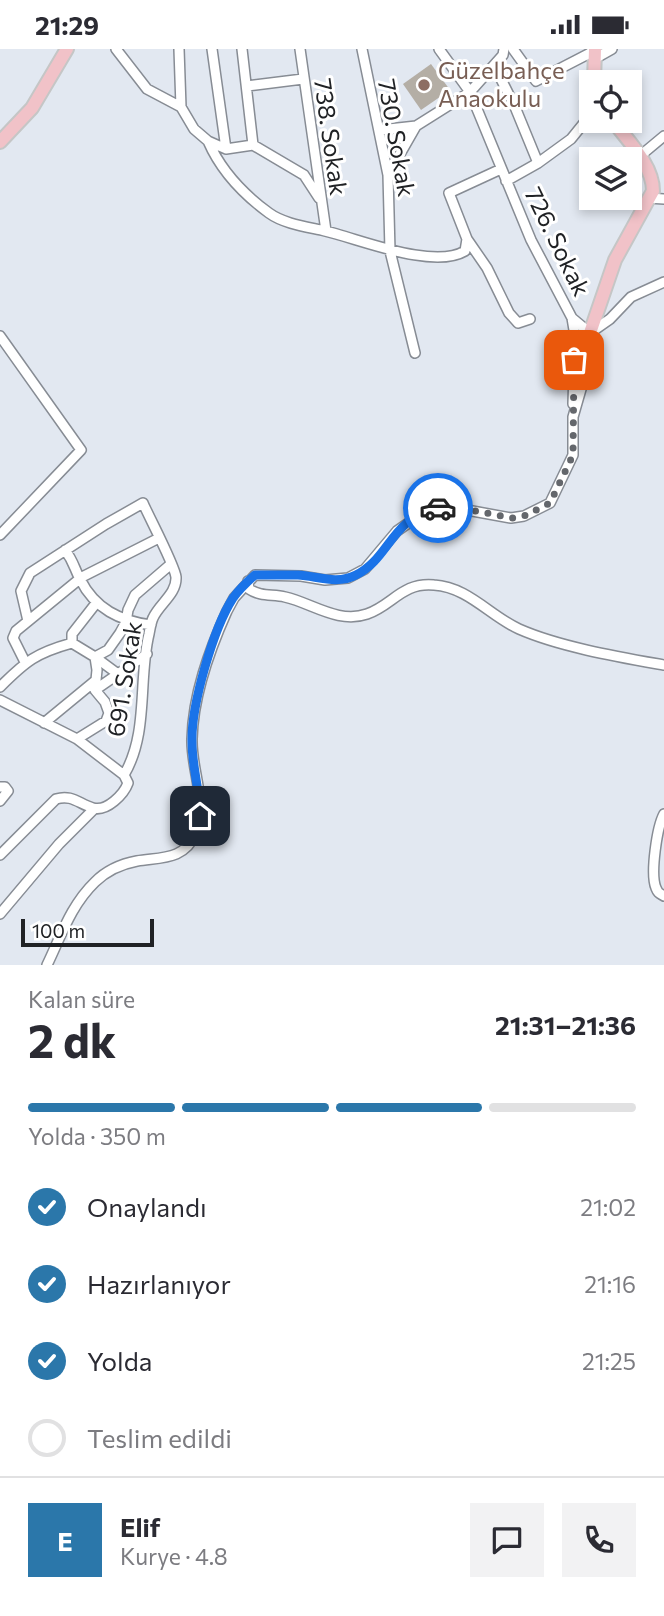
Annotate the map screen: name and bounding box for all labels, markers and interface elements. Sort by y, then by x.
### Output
text: 21:29 [35,9,99,40]
place label: Güzelbahçe Anaokulu [438,55,565,112]
map controls [579,70,642,210]
button: locate [579,70,642,133]
street label: 738. Sokak [309,76,354,197]
street label: 730. Sokak [373,77,422,199]
marker: Güzelbahçe Anaokulu [416,77,432,93]
button: layers [579,147,642,210]
street label: 726. Sokak [520,182,597,300]
pin [544,330,604,390]
icon: bag [555,341,593,379]
courier [403,473,473,543]
icon: car [419,489,457,527]
street label: 691. Sokak [100,619,147,738]
pin [170,786,230,846]
icon: home [181,797,219,835]
scale bar [21,916,154,948]
text: 100 m [32,919,85,942]
text: Kalan süre [28,985,135,1013]
text: 21:31–21:36 [495,1009,636,1040]
text: 2 dk [28,1011,116,1067]
text: Yolda · 350 m [28,1122,166,1150]
icon: check [28,1188,66,1226]
text: Onaylandı [87,1191,207,1222]
text: 21:02 [580,1193,636,1221]
icon: check [28,1265,66,1303]
text: Hazırlanıyor [87,1268,231,1299]
text: 21:16 [584,1270,636,1298]
icon: check [28,1342,66,1380]
text: Yolda [87,1345,152,1376]
text: 21:25 [582,1347,636,1375]
text: Teslim edildi [87,1422,232,1453]
button: chat [470,1503,544,1577]
button: phone [562,1503,636,1577]
text: Elif [120,1511,160,1542]
text: E [57,1525,73,1556]
text: Kurye · 4.8 [120,1542,228,1570]

